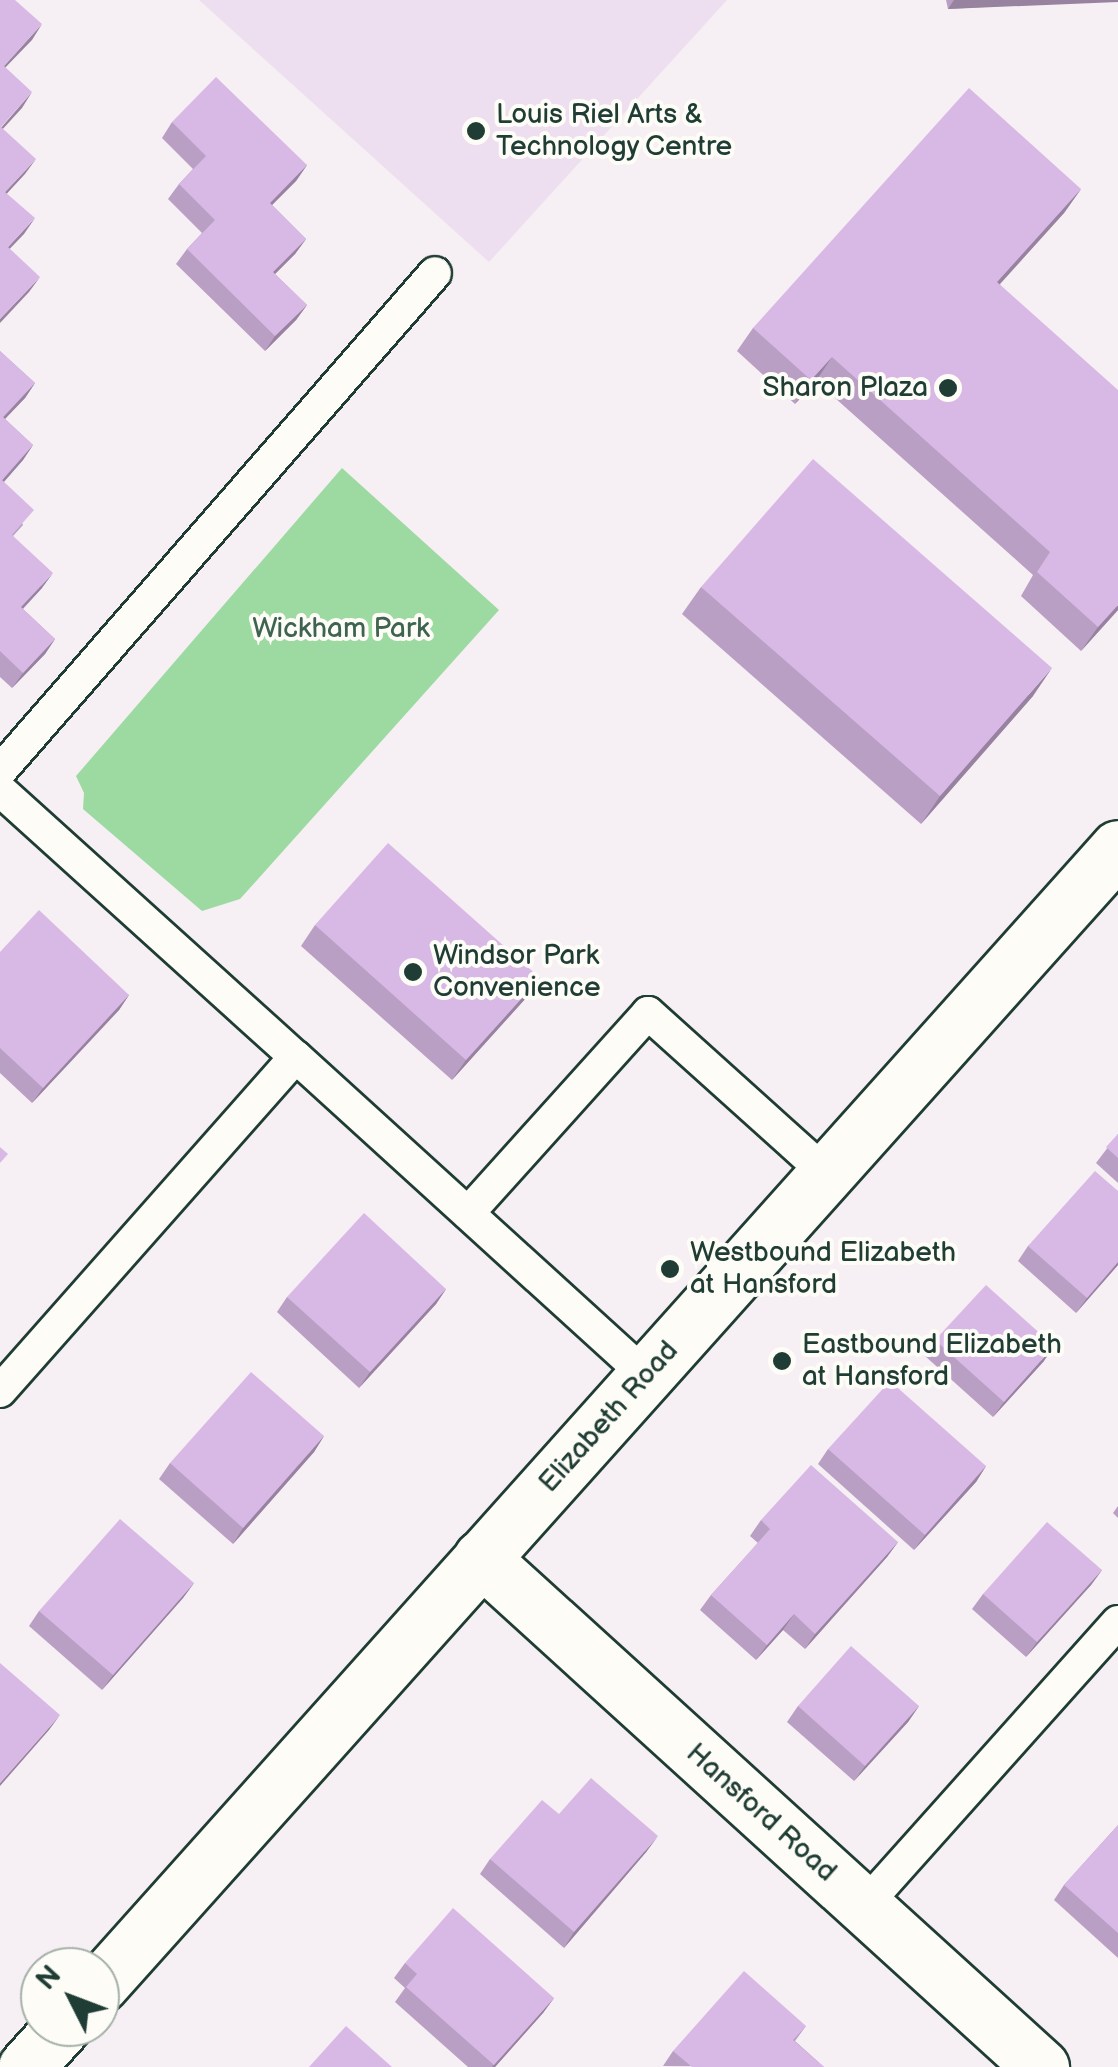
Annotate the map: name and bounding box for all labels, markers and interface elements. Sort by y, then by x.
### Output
place label: Louis Riel Arts & Technology Centre [496,98,734,164]
marker: Louis Riel Arts & Technology Centre [465,120,487,142]
place label: Sharon Plaza [763,371,928,405]
marker: Sharon Plaza [937,377,959,399]
park label: Wickham Park [252,612,430,646]
place label: Windsor Park Convenience [433,939,601,1005]
marker: Windsor Park Convenience [402,961,424,983]
place label: Westbound Elizabeth at Hansford [690,1236,956,1302]
marker: Westbound Elizabeth at Hansford [659,1258,681,1280]
place label: Eastbound Elizabeth at Hansford [802,1328,1062,1394]
street label: Elizabeth Road [532,1334,686,1500]
marker: Eastbound Elizabeth at Hansford [771,1350,793,1372]
street label: Hansford Road [679,1737,843,1889]
north arrow [20,1947,120,2047]
text: N [30,1959,68,1997]

